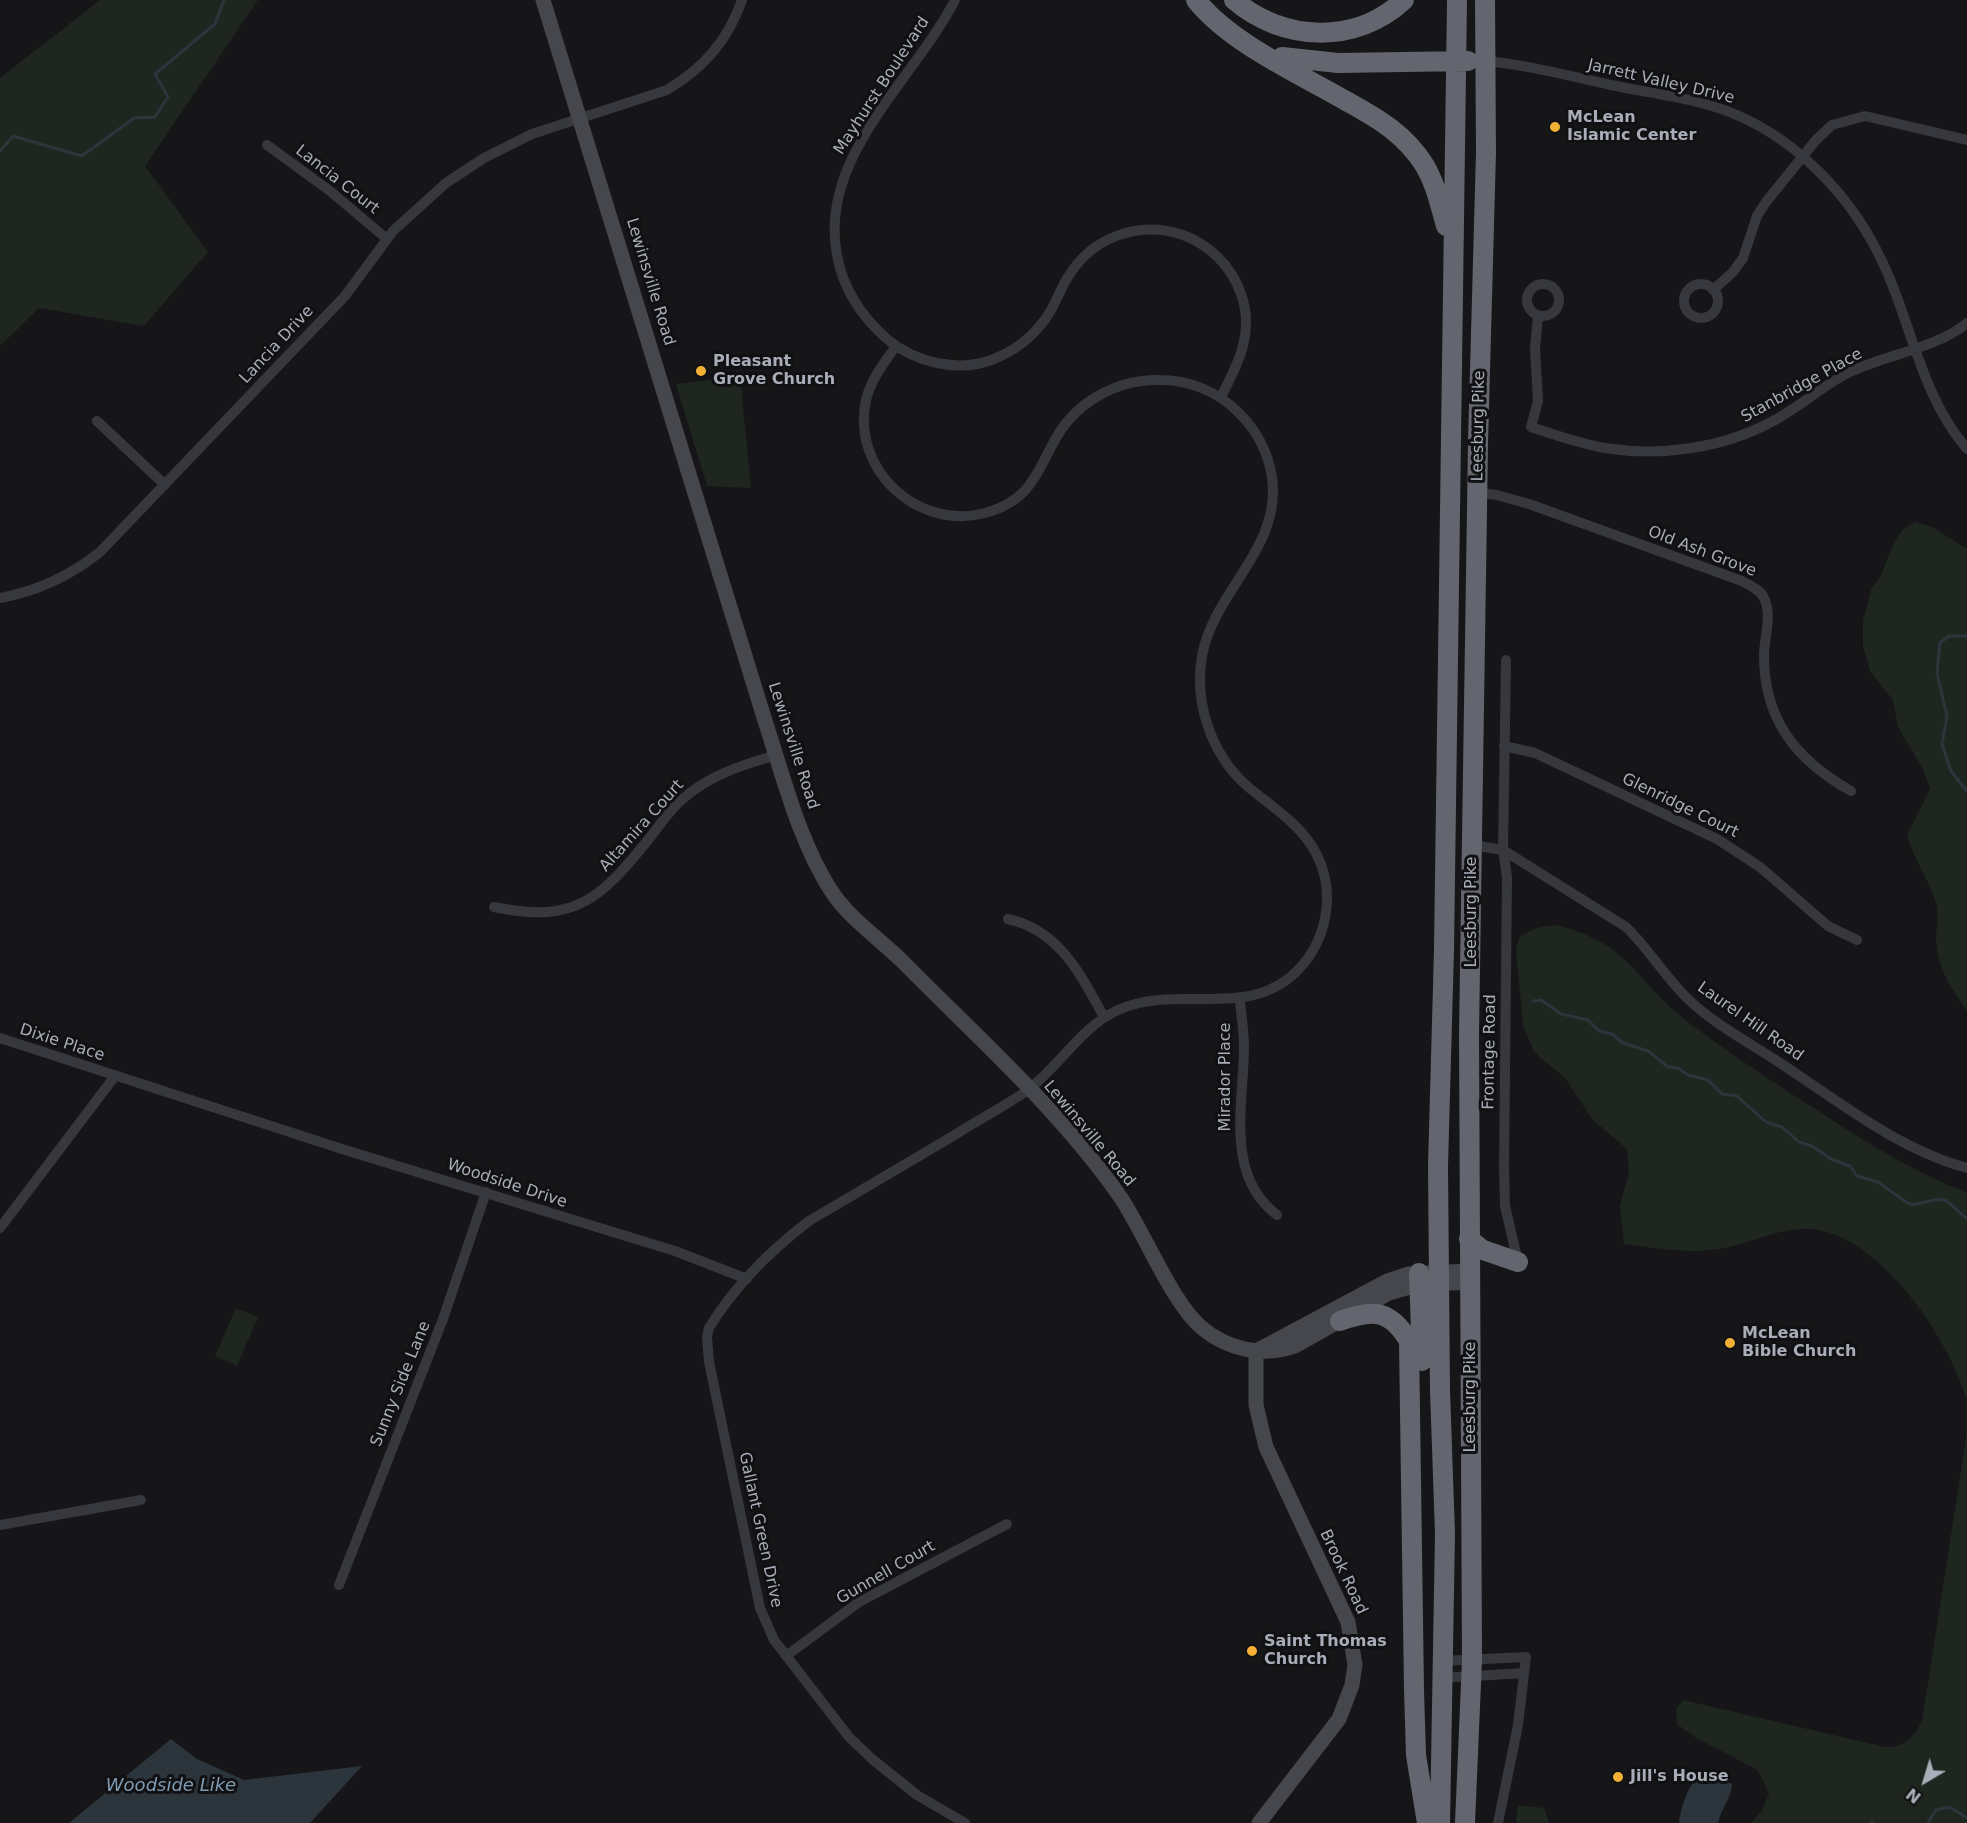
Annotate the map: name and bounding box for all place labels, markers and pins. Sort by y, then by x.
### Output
place label: McLean Islamic Center [1567,108,1696,146]
marker: McLean Islamic Center [1548,120,1562,134]
place label: Pleasant Grove Church [713,352,835,390]
marker: Pleasant Grove Church [694,364,708,378]
place label: McLean Bible Church [1742,1324,1856,1362]
marker: McLean Bible Church [1723,1336,1737,1350]
place label: Saint Thomas Church [1264,1632,1387,1670]
marker: Saint Thomas Church [1245,1644,1259,1658]
place label: Jill's House [1630,1767,1729,1787]
marker: Jill's House [1611,1770,1625,1784]

